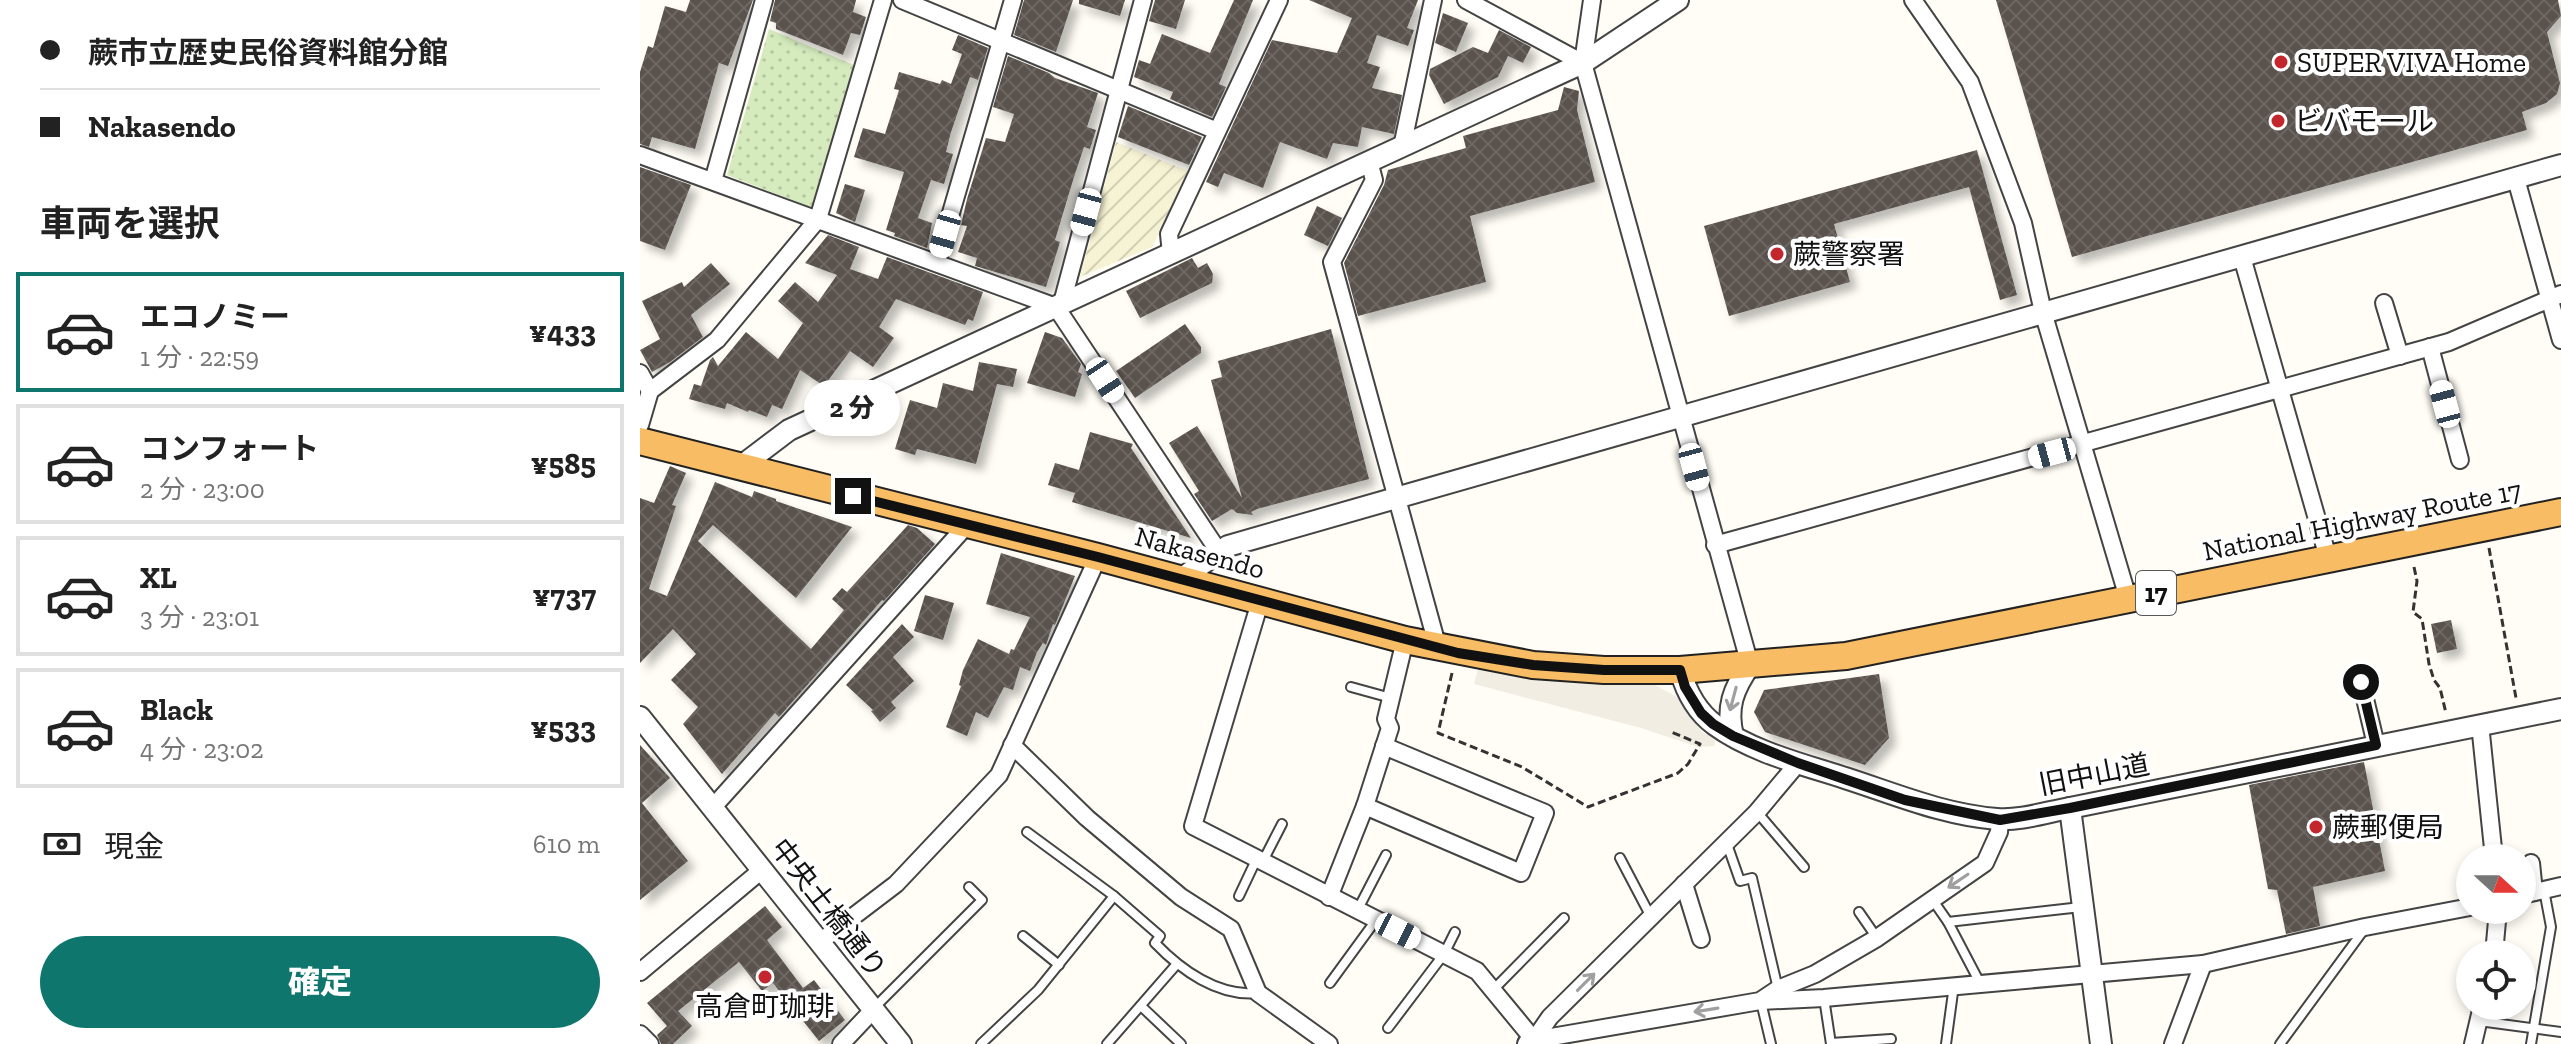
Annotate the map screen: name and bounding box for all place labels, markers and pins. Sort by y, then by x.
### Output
place label: SUPER VIVA Home [2297,46,2526,79]
marker: SUPER VIVA Home [2272,53,2290,71]
place label: ビバモール [2294,105,2434,138]
marker: ビバモール [2269,112,2287,130]
place label: 蕨警察署 [1793,238,1905,271]
marker: 蕨警察署 [1768,245,1786,263]
place label: 蕨郵便局 [2332,811,2444,844]
marker: 蕨郵便局 [2307,818,2325,836]
marker: 高倉町珈琲 [756,968,774,986]
place label: 高倉町珈琲 [695,990,835,1023]

